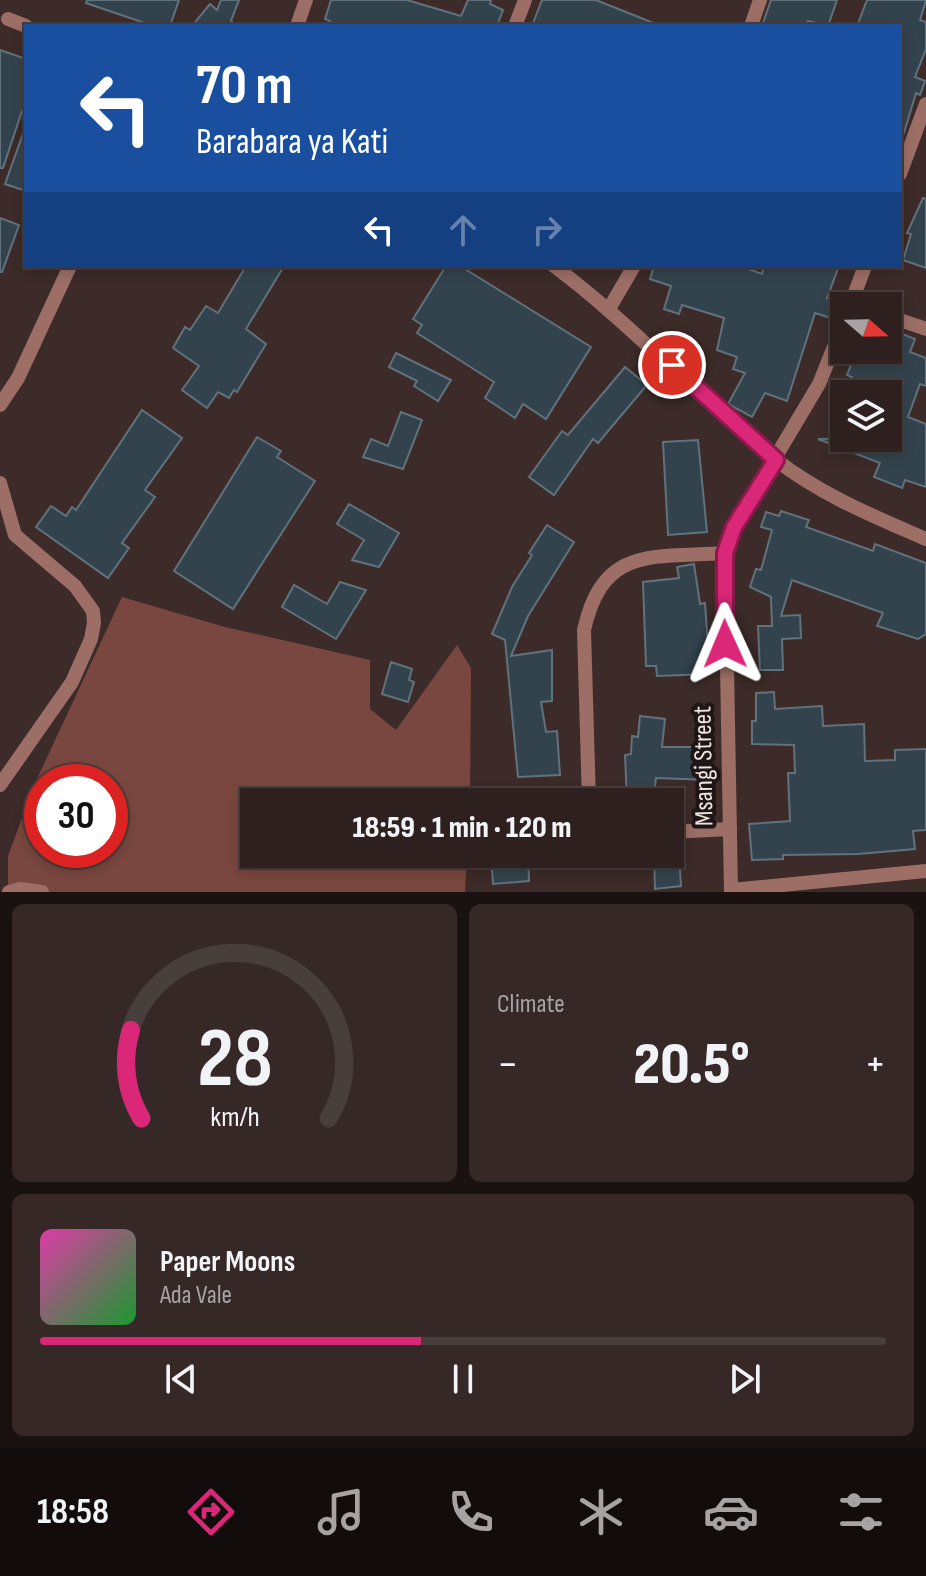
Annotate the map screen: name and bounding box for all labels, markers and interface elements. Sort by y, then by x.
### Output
text: 70 m [196,53,293,120]
icon: left [64,56,168,160]
text: Barabara ya Kati [196,121,388,164]
icon: left [357,208,401,252]
icon: ahead [441,208,485,252]
icon: right [525,208,569,252]
north arrow [830,292,902,364]
map controls [830,292,902,452]
pin [638,331,706,399]
icon: arrive [650,343,694,387]
button: layers [830,380,902,452]
position arrow [683,602,767,686]
street label: Msangi Street [687,706,721,826]
speed limit sign: 30 [24,764,128,868]
text: 18:59 · 1 min · 120 m [353,810,571,846]
text: Climate [497,989,565,1020]
text: 28 [197,1010,272,1110]
text: 20.5° [633,1029,750,1101]
text: − [497,1038,519,1091]
text: + [864,1038,886,1091]
text: km/h [210,1100,259,1135]
text: Paper Moons [160,1244,295,1280]
text: Ada Vale [160,1280,232,1311]
icon: previous [159,1357,203,1401]
icon: pause [441,1357,485,1401]
icon: next [723,1357,767,1401]
icon: directions [183,1484,239,1540]
icon: music [313,1484,369,1540]
icon: phone [443,1484,499,1540]
icon: climate [573,1484,629,1540]
icon: car [703,1484,759,1540]
icon: filters [833,1484,889,1540]
text: 18:58 [37,1491,109,1534]

